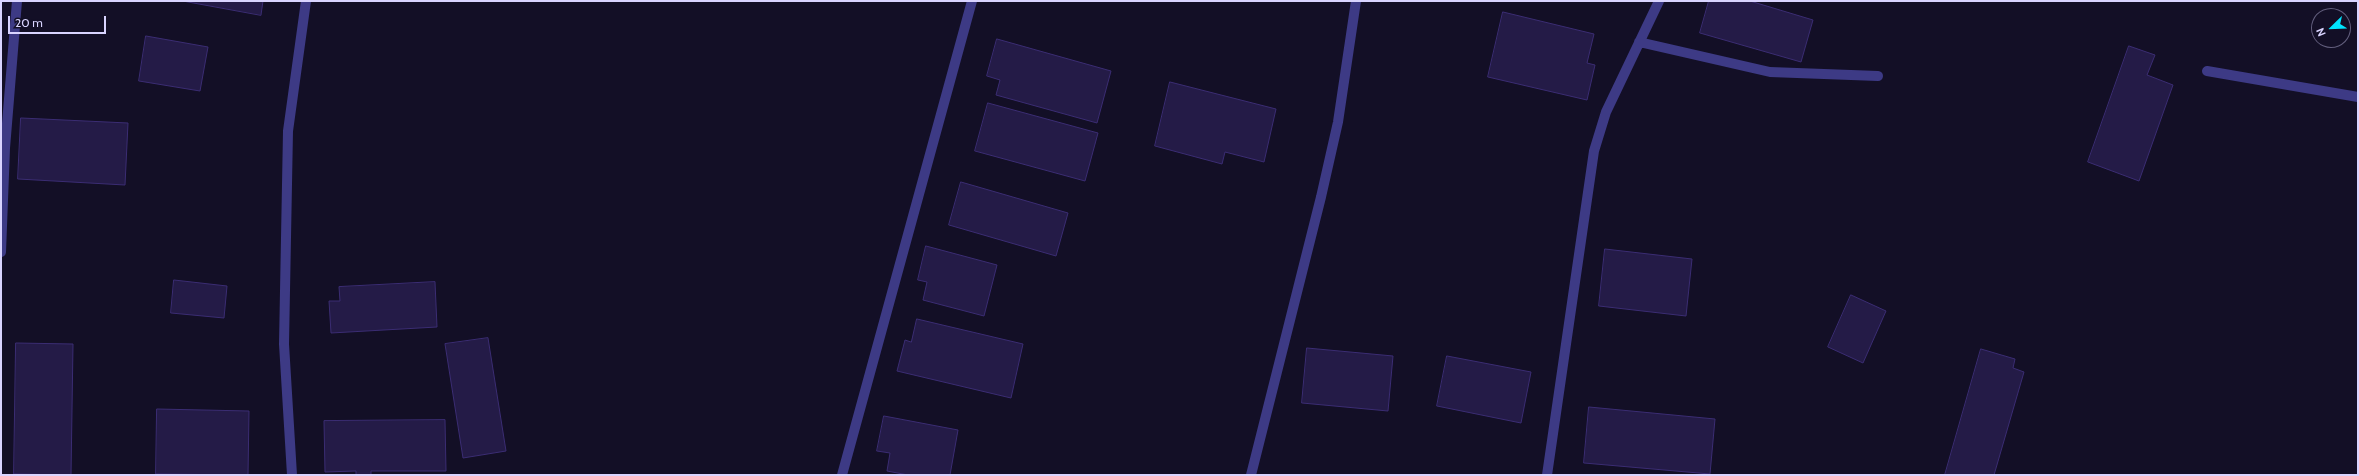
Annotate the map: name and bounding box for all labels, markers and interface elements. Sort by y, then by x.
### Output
scale bar [10,8,108,34]
north arrow [2311,8,2351,48]
text: 20 m [15,15,43,30]
text: N [2313,26,2329,39]

